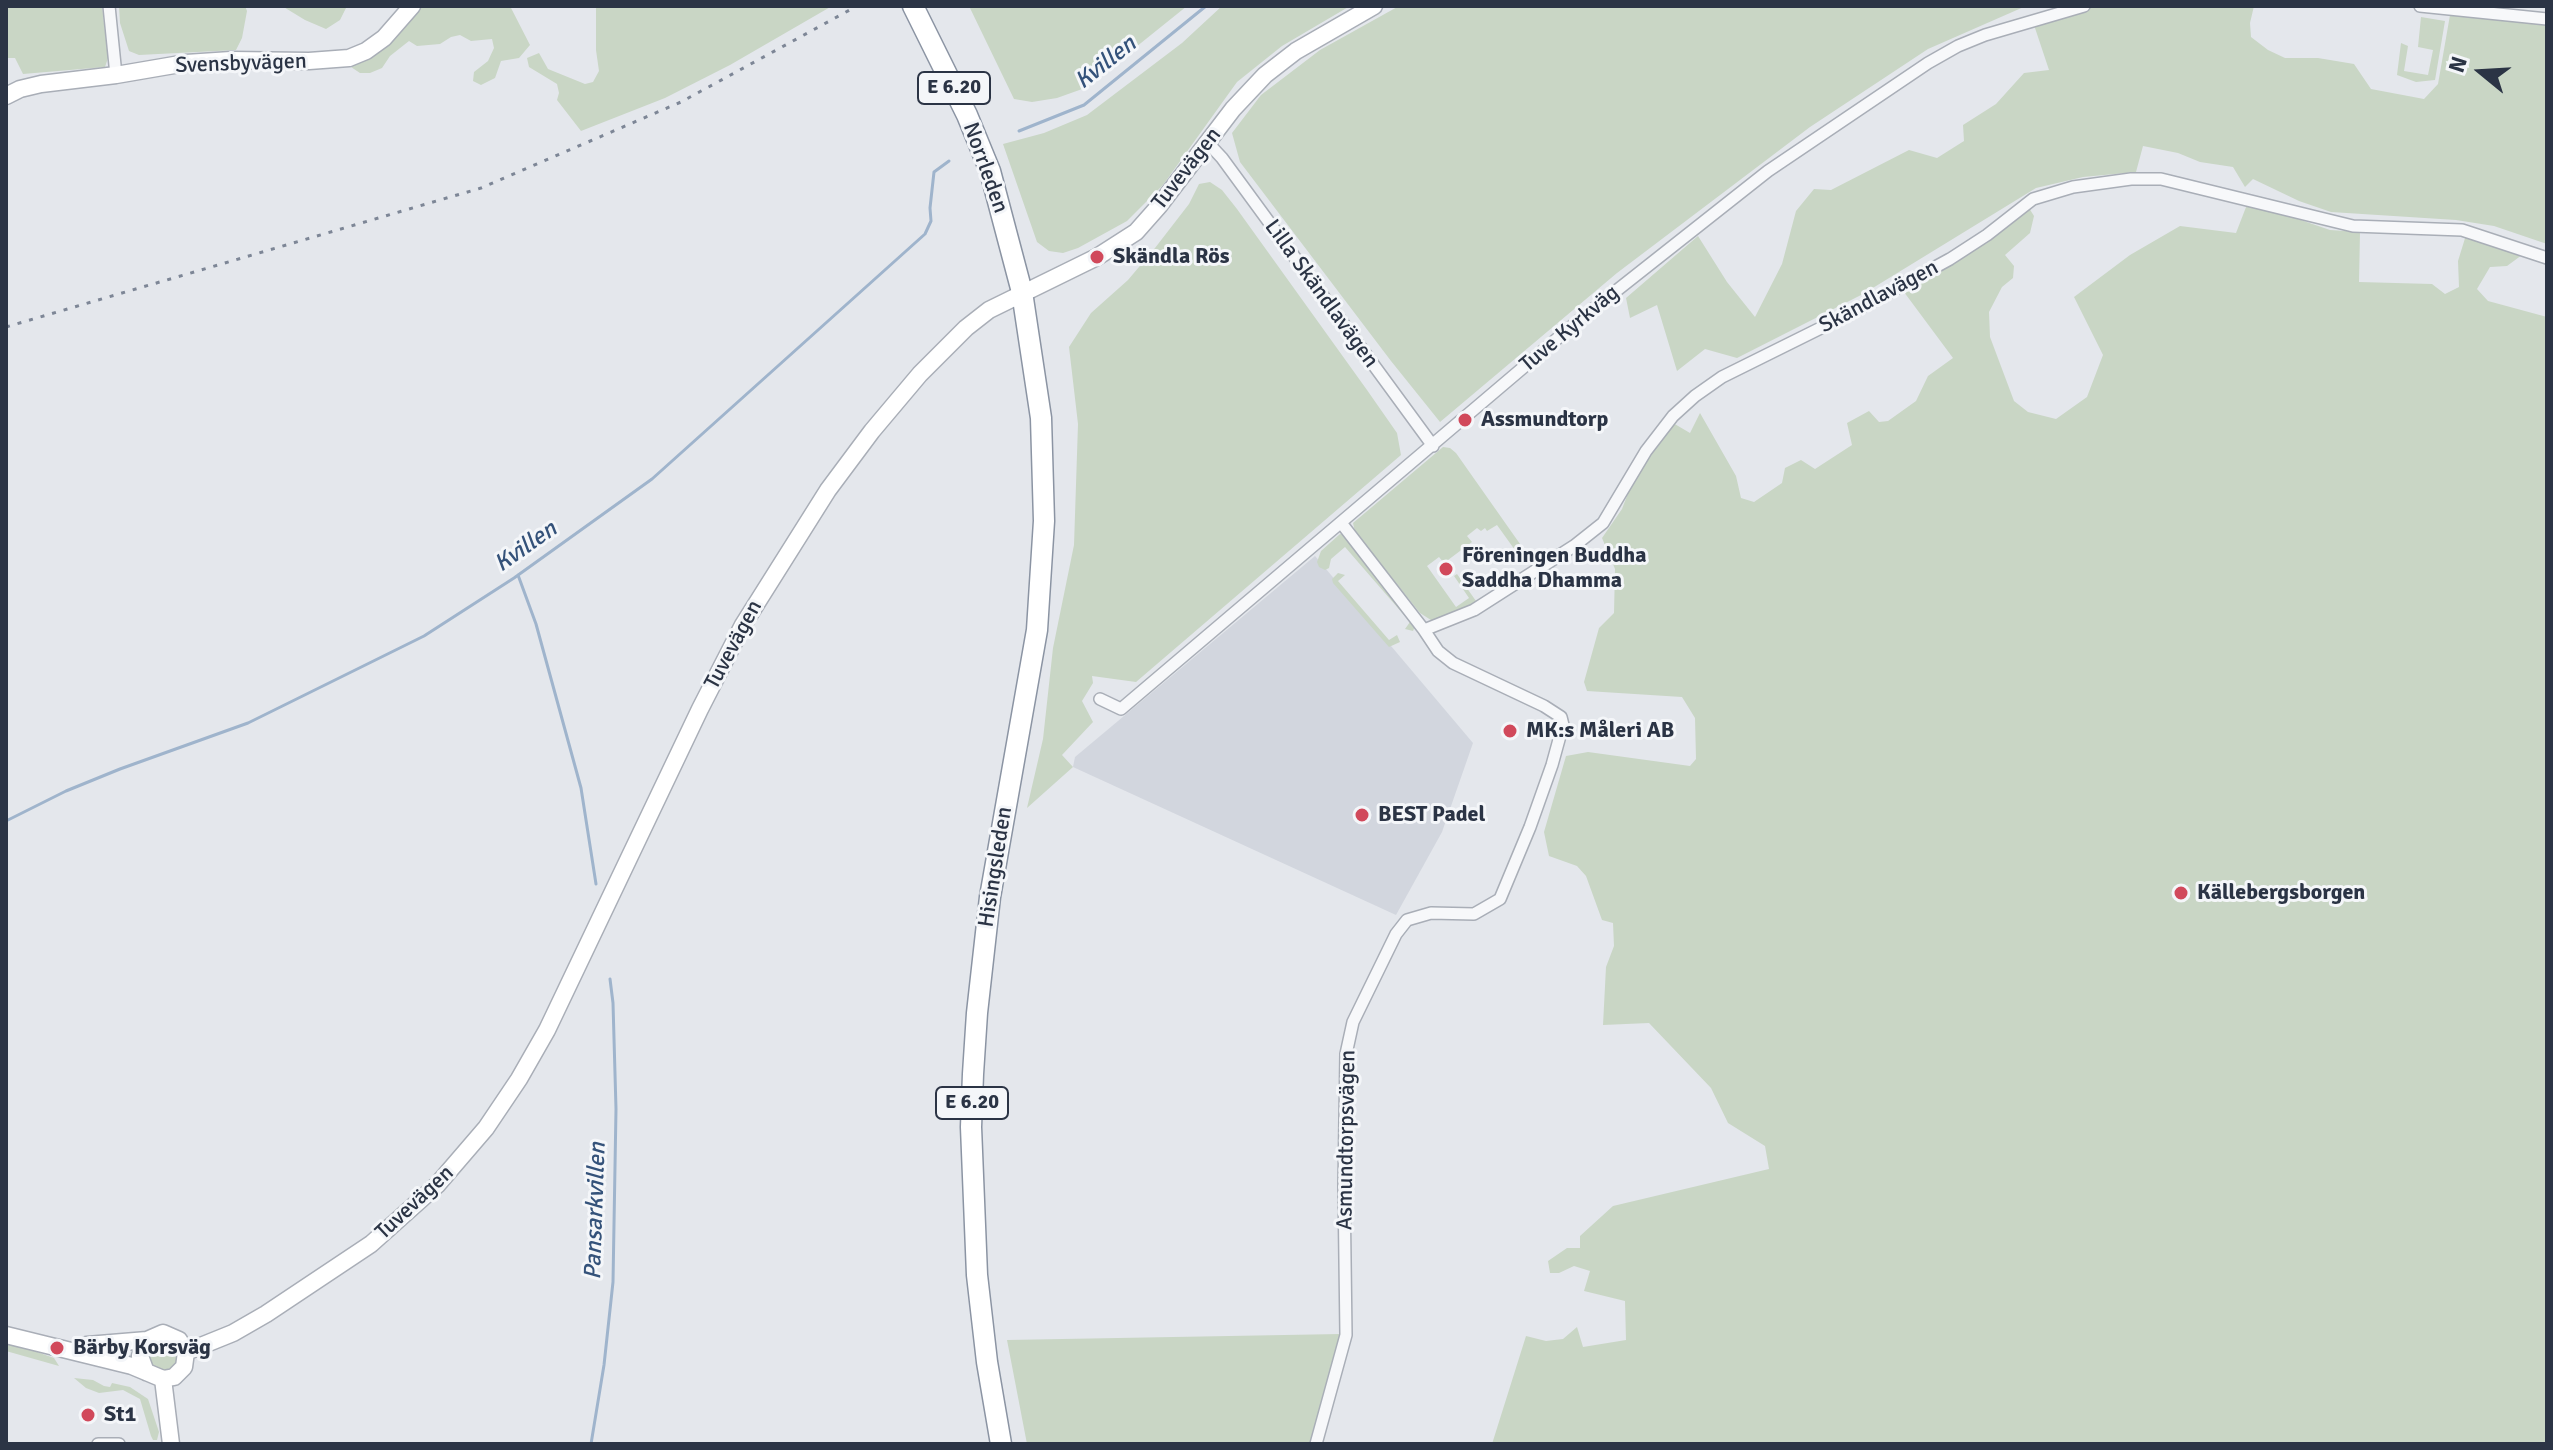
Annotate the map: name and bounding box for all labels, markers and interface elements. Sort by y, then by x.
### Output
water label: Kvillen [1070,30,1142,96]
north arrow [2441,32,2521,112]
street label: Svensbyvägen [175,49,307,79]
text: N [2442,53,2473,76]
road number: E 6.20 [918,72,990,104]
street label: Norrleden [956,119,1014,217]
street label: Tuvevägen [1147,123,1227,215]
street label: Lilla Skändlavägen [1258,215,1384,373]
place label: Skändla Rös [1113,244,1229,270]
marker: Skändla Rös [1088,248,1106,266]
street label: Skändlavägen [1815,255,1943,339]
street label: Tuve Kyrkväg [1515,280,1625,378]
place label: Assmundtorp [1481,407,1608,433]
marker: Assmundtorp [1456,411,1474,429]
water label: Kvillen [489,515,563,579]
place label: Föreningen Buddha Saddha Dhamma [1462,543,1647,594]
marker: Föreningen Buddha Saddha Dhamma [1437,560,1455,578]
street label: Tuvevägen [700,596,768,694]
place label: MK:s Måleri AB [1526,718,1674,744]
marker: MK:s Måleri AB [1501,722,1519,740]
place label: BEST Padel [1378,802,1485,828]
street label: Hisingsleden [973,805,1019,929]
marker: BEST Padel [1353,806,1371,824]
place label: Källebergsborgen [2197,880,2365,906]
marker: Källebergsborgen [2172,884,2190,902]
street label: Asmundtorpsvägen [1332,1050,1362,1230]
road number: E 6.20 [936,1087,1008,1119]
water label: Pansarkvillen [579,1142,613,1280]
street label: Tuvevägen [370,1160,460,1246]
place label: Bärby Korsväg [73,1335,211,1361]
marker: Bärby Korsväg [48,1339,66,1357]
place label: St1 [104,1402,136,1428]
marker: St1 [79,1406,97,1424]

